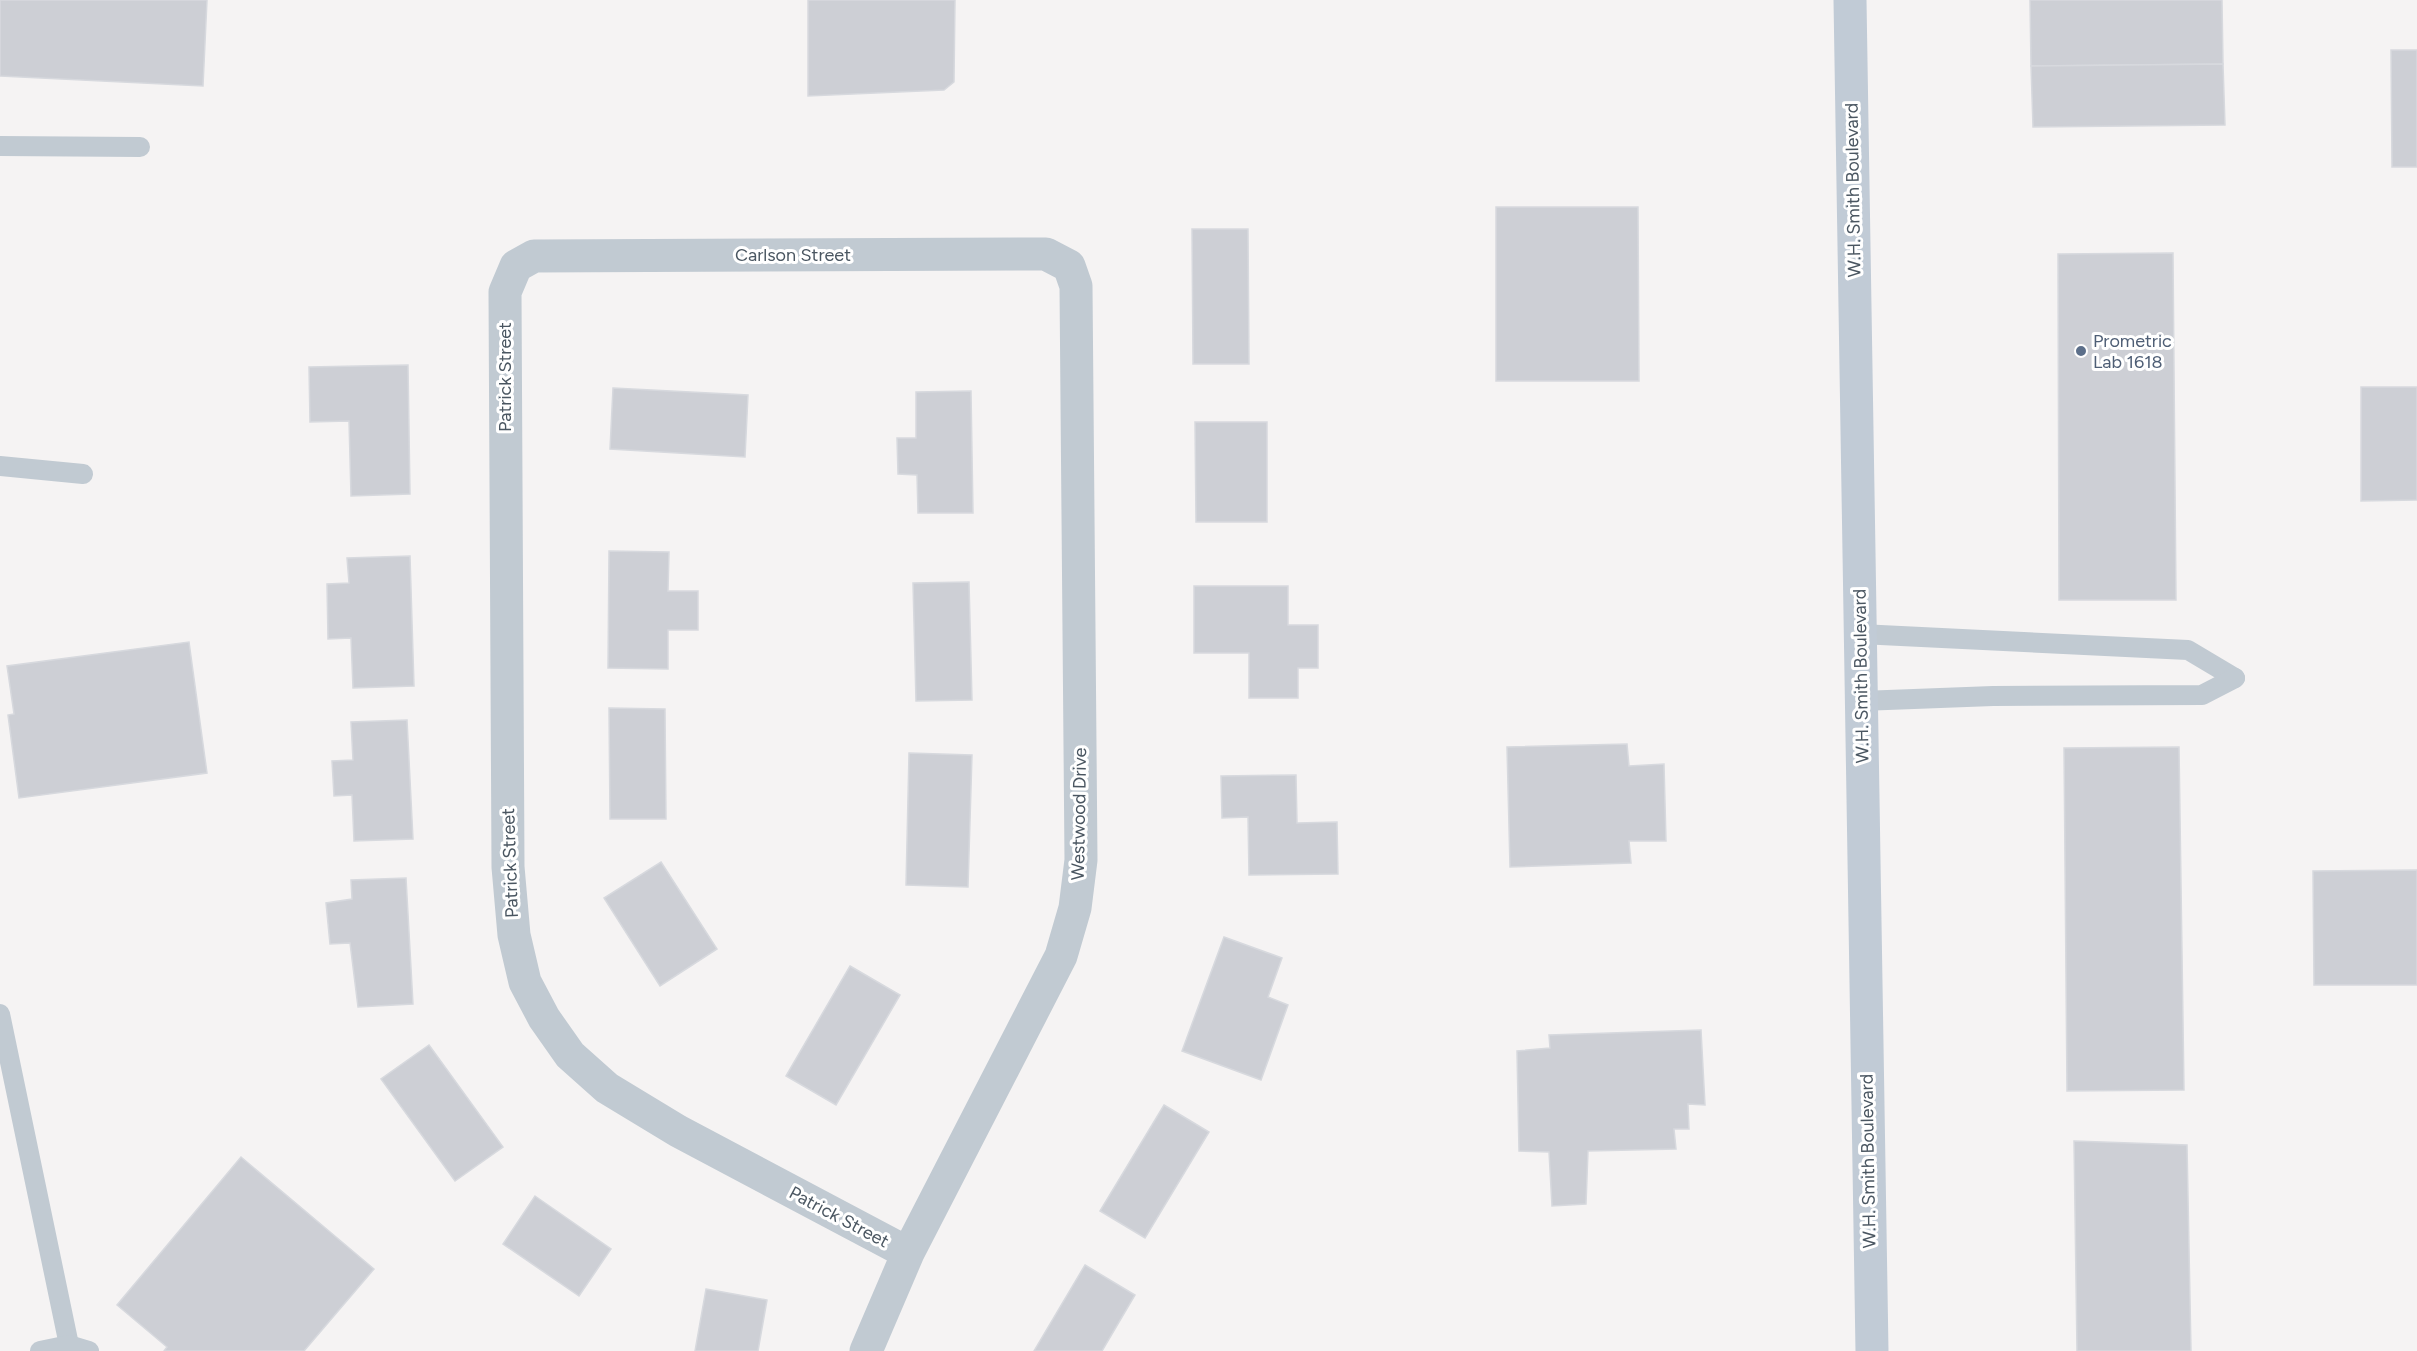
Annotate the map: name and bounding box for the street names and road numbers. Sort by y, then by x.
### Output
street label: W.H. Smith Boulevard [1840,103,1866,277]
street label: Carlson Street [735,244,851,266]
street label: Patrick Street [494,322,516,432]
street label: W.H. Smith Boulevard [1848,589,1874,763]
street label: Westwood Drive [1067,747,1091,881]
street label: Patrick Street [497,808,523,918]
street label: W.H. Smith Boulevard [1855,1074,1881,1248]
street label: Patrick Street [785,1182,893,1253]

